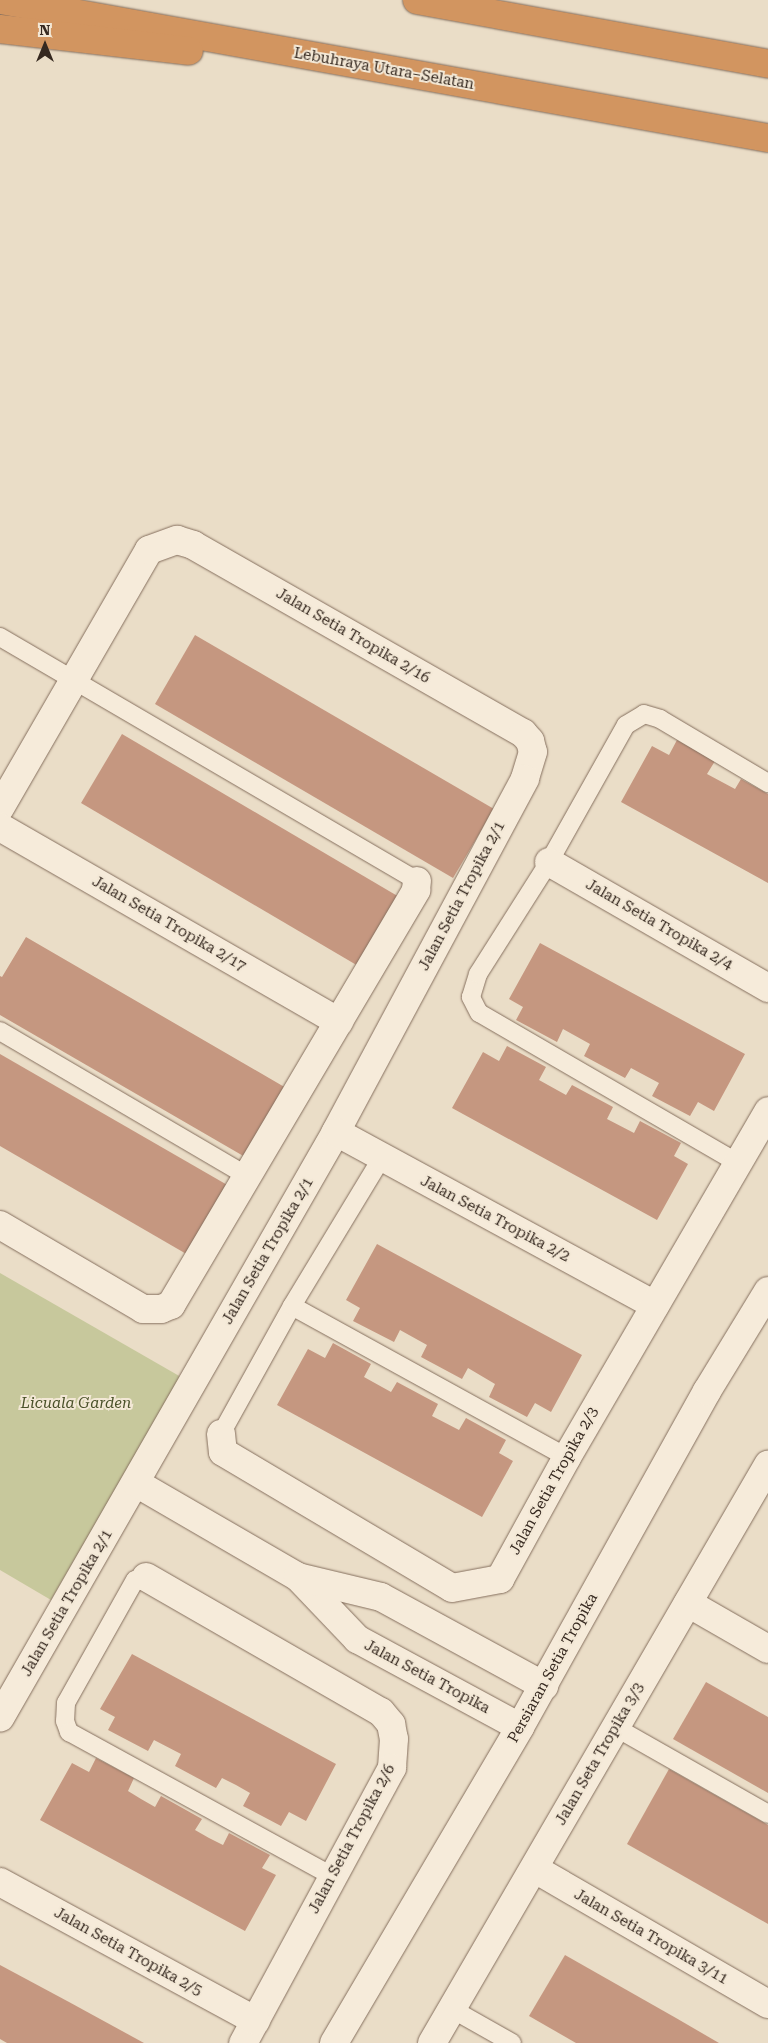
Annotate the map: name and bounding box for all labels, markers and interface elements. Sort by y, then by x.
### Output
north arrow [20,20,70,70]
text: N [40,22,50,38]
street label: Lebuhraya Utara–Selatan [292,44,476,94]
street label: Jalan Setia Tropika 2/16 [273,585,433,687]
street label: Jalan Setia Tropika 2/1 [415,818,509,974]
street label: Jalan Setia Tropika 2/17 [89,873,249,975]
street label: Jalan Setia Tropika 2/4 [582,876,736,974]
street label: Jalan Setia Tropika 2/2 [417,1172,573,1266]
street label: Jalan Setia Tropika 2/1 [219,1174,317,1328]
park label: Licuala Garden [21,1395,131,1413]
street label: Jalan Setia Tropika 2/3 [506,1404,602,1558]
street label: Jalan Setia Tropika 2/1 [18,1526,116,1680]
street label: Persiaran Setia Tropika [504,1590,602,1746]
street label: Jalan Setia Tropika [361,1636,493,1718]
street label: Jalan Seta Tropika 3/3 [552,1680,648,1828]
street label: Jalan Setia Tropika 2/6 [305,1761,399,1917]
street label: Jalan Setia Tropika 3/11 [571,1886,731,1988]
street label: Jalan Setia Tropika 2/5 [51,1904,205,2000]

